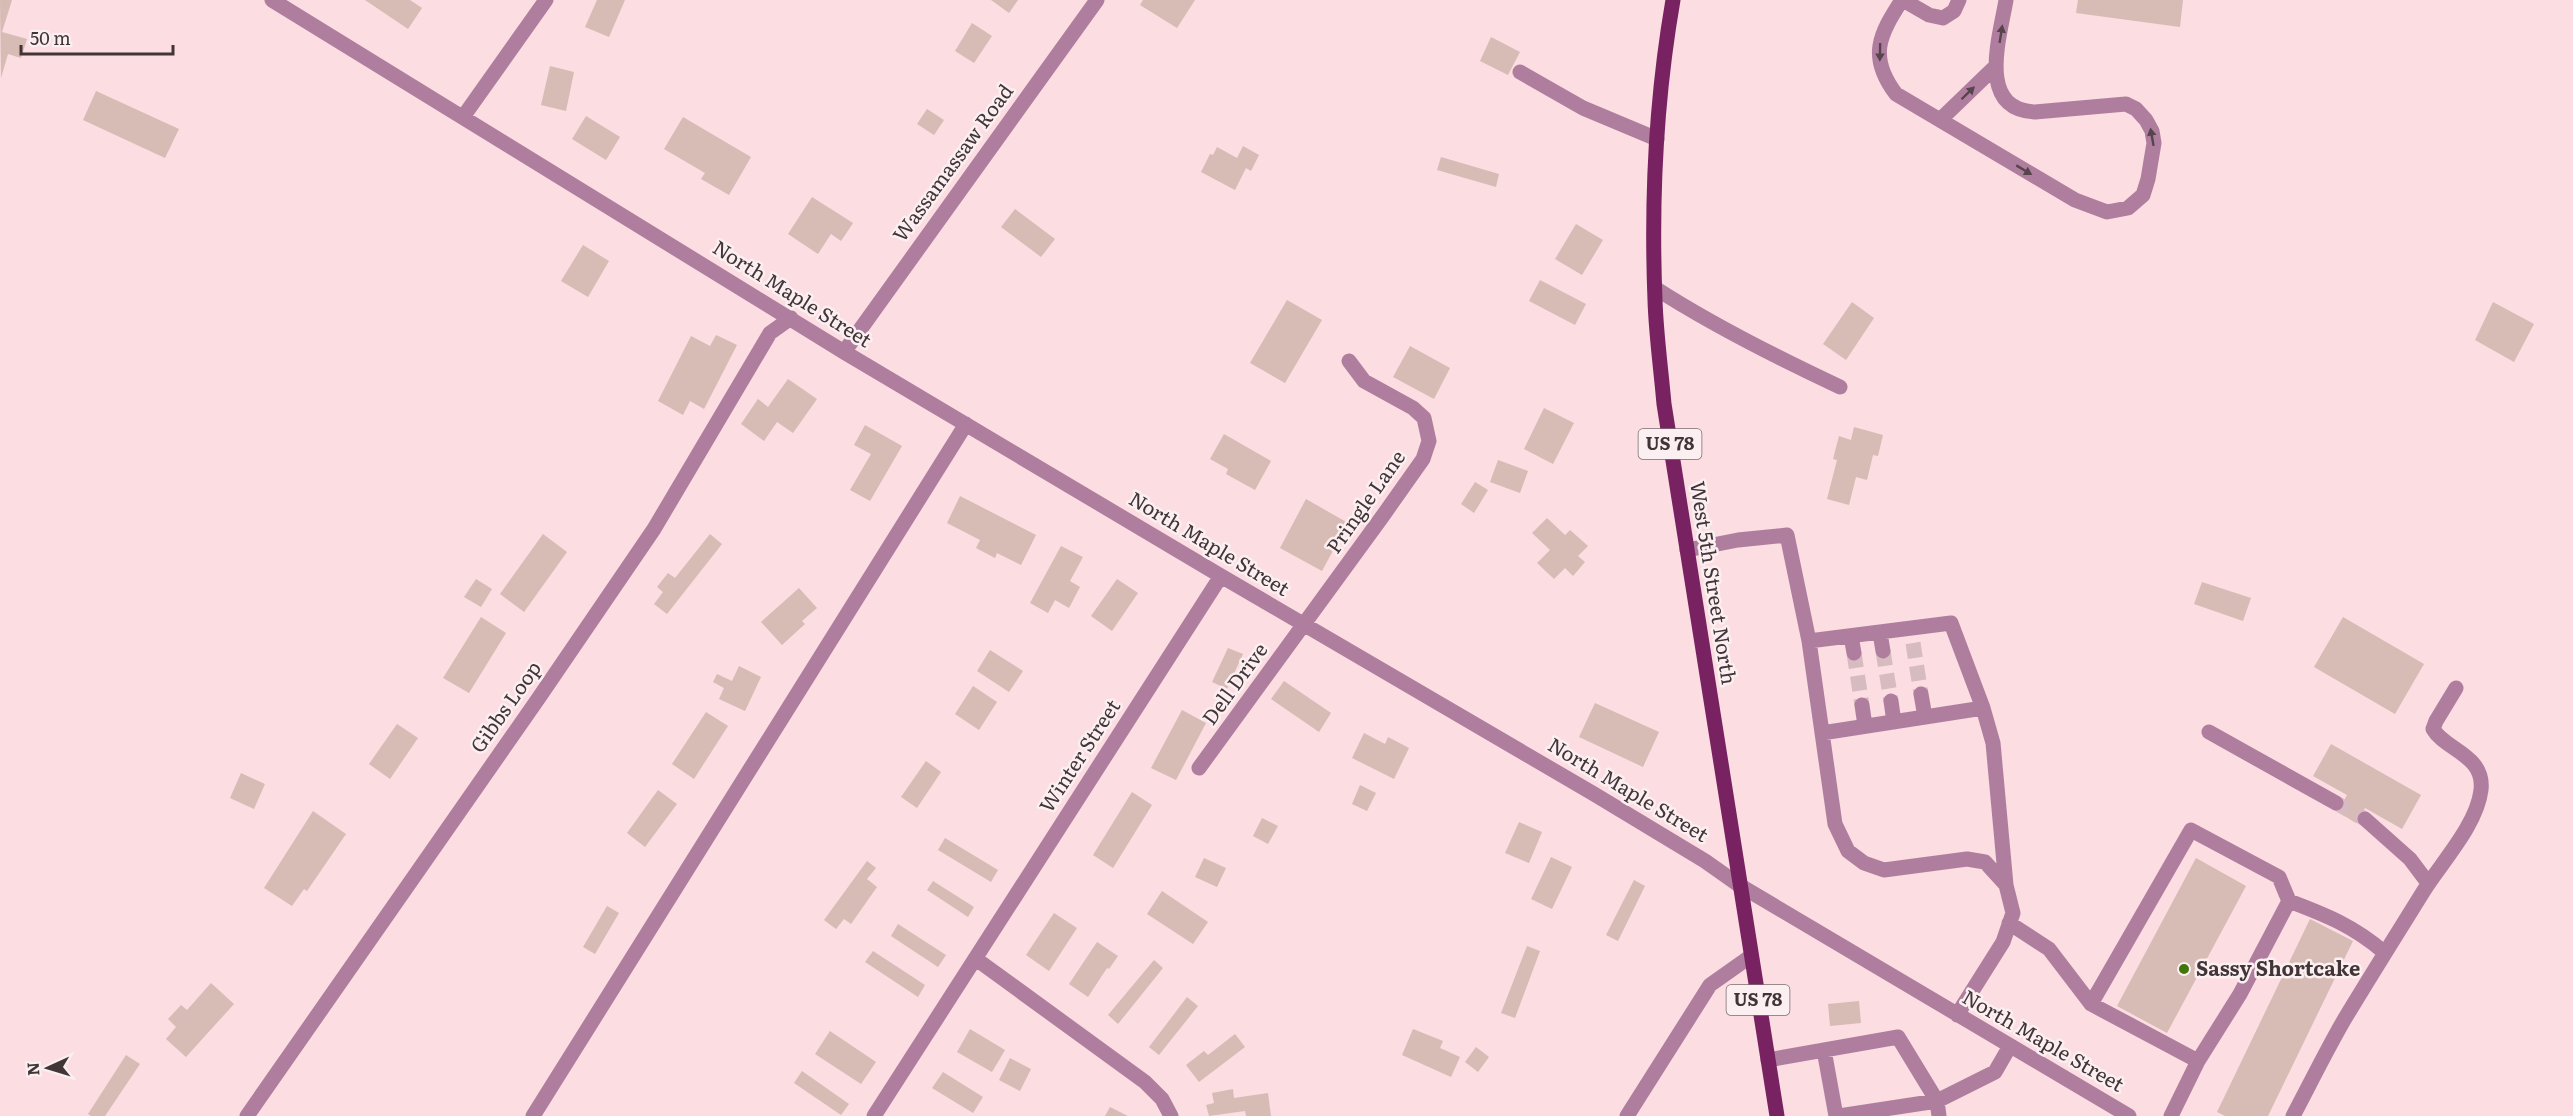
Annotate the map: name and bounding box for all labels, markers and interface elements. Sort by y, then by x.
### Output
scale bar [21,18,172,56]
text: 50 m [30,24,71,51]
one-way arrow [1997,25,2006,44]
one-way arrow [1875,43,1885,62]
street label: Wassamassaw Road [884,77,1019,247]
one-way arrow [1960,86,1975,100]
one-way arrow [2147,127,2156,146]
one-way arrow [2016,164,2032,175]
street label: North Maple Street [708,231,878,353]
road number: US 78 [1638,429,1702,459]
street label: Pringle Lane [1318,443,1411,559]
street label: West 5th Street North [1684,479,1746,687]
street label: North Maple Street [1124,482,1296,602]
street label: Dell Drive [1193,635,1274,730]
street label: Gibbs Loop [462,654,547,758]
street label: Winter Street [1030,692,1126,817]
street label: North Maple Street [1543,728,1715,848]
place label: Sassy Shortcake [2196,952,2360,982]
marker: Sassy Shortcake [2177,962,2191,976]
street label: North Maple Street [1958,981,2130,1098]
road number: US 78 [1726,985,1790,1015]
north arrow [18,1038,78,1098]
text: N [20,1062,44,1077]

